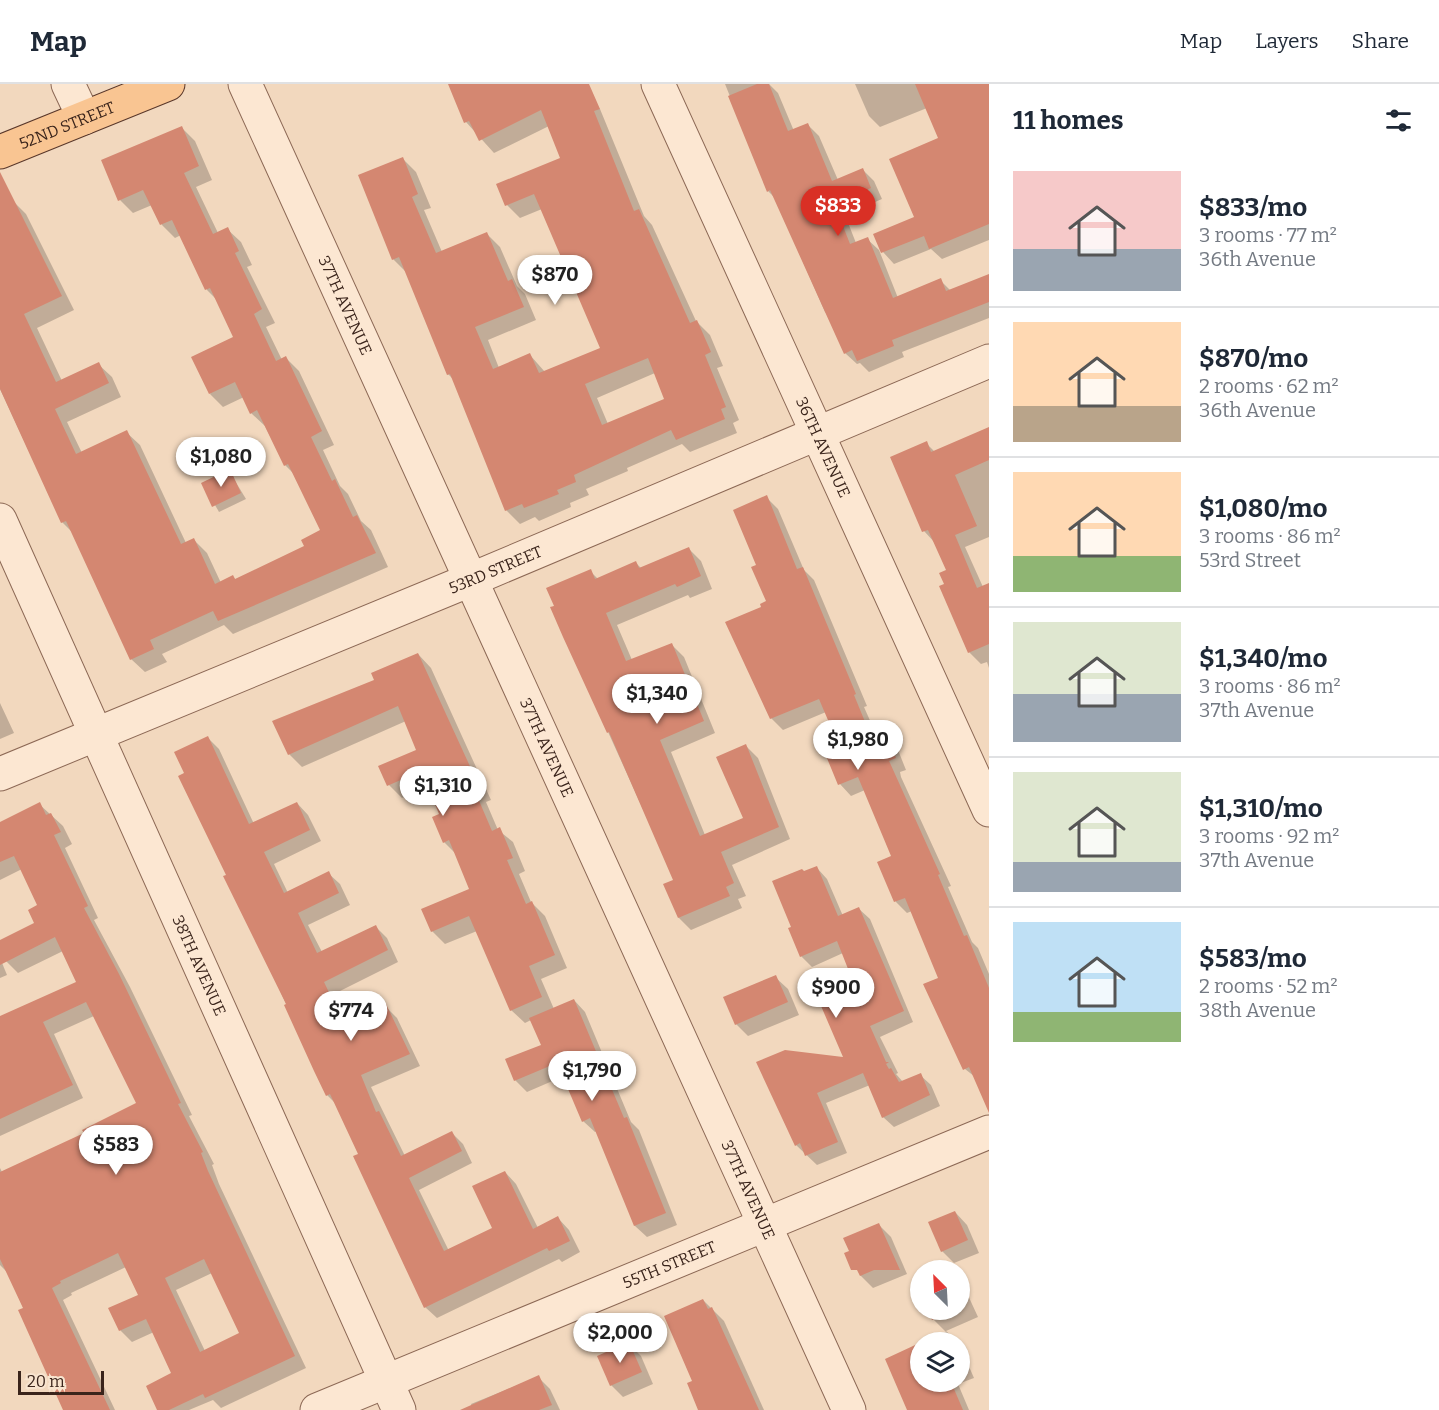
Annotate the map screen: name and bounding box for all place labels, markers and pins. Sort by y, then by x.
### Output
pin: $833 [802,186,874,237]
pin: $870 [519,255,591,306]
pin: $1,080 [172,437,270,488]
pin: $1,340 [608,674,706,725]
pin: $1,980 [809,720,907,771]
pin: $1,310 [394,766,492,817]
pin: $900 [800,968,872,1019]
pin: $774 [315,991,387,1042]
pin: $1,790 [543,1051,641,1102]
pin: $583 [80,1125,152,1176]
pin: $2,000 [571,1313,669,1364]

